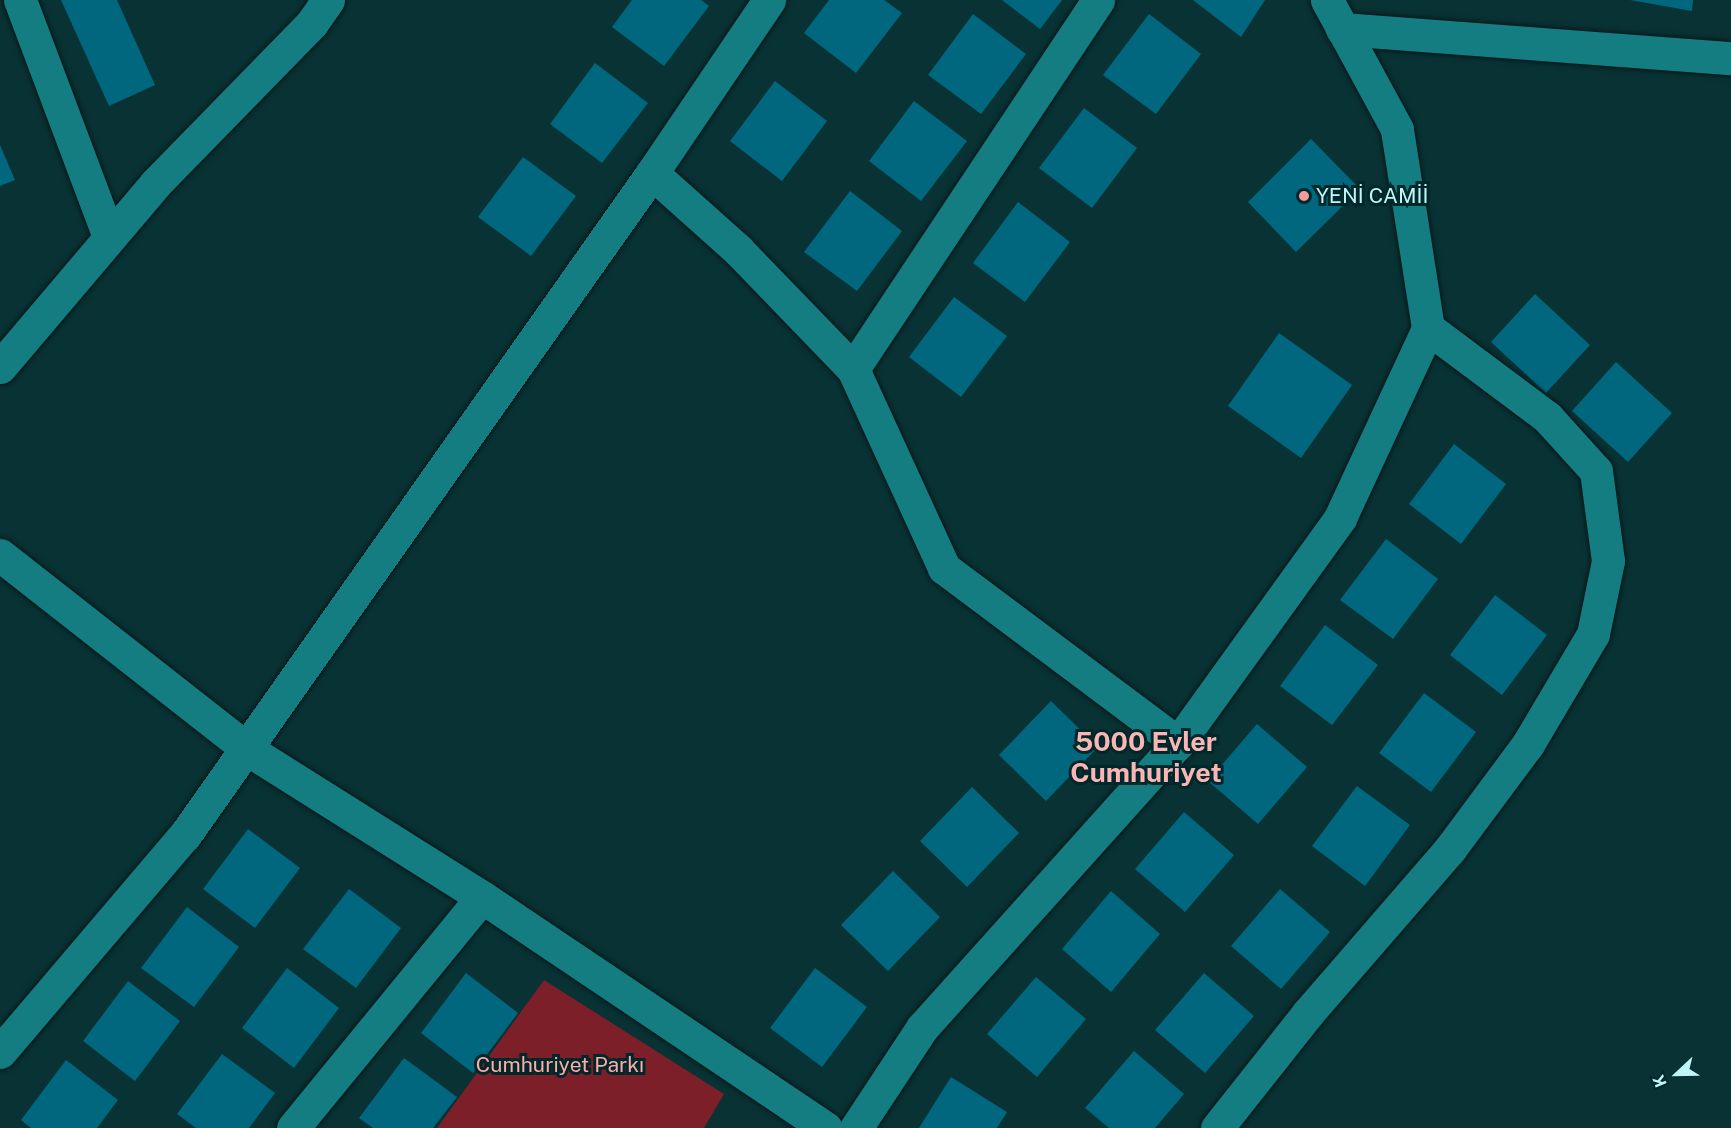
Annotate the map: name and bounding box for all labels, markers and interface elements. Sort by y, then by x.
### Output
place label: YENİ CAMİİ [1316,183,1428,209]
marker: YENİ CAMİİ [1297,189,1311,203]
district label: 5000 Evler Cumhuriyet [1070,725,1222,788]
north arrow [1647,1044,1707,1104]
park label: Cumhuriyet Parkı [476,1052,644,1078]
text: K [1649,1072,1671,1090]

